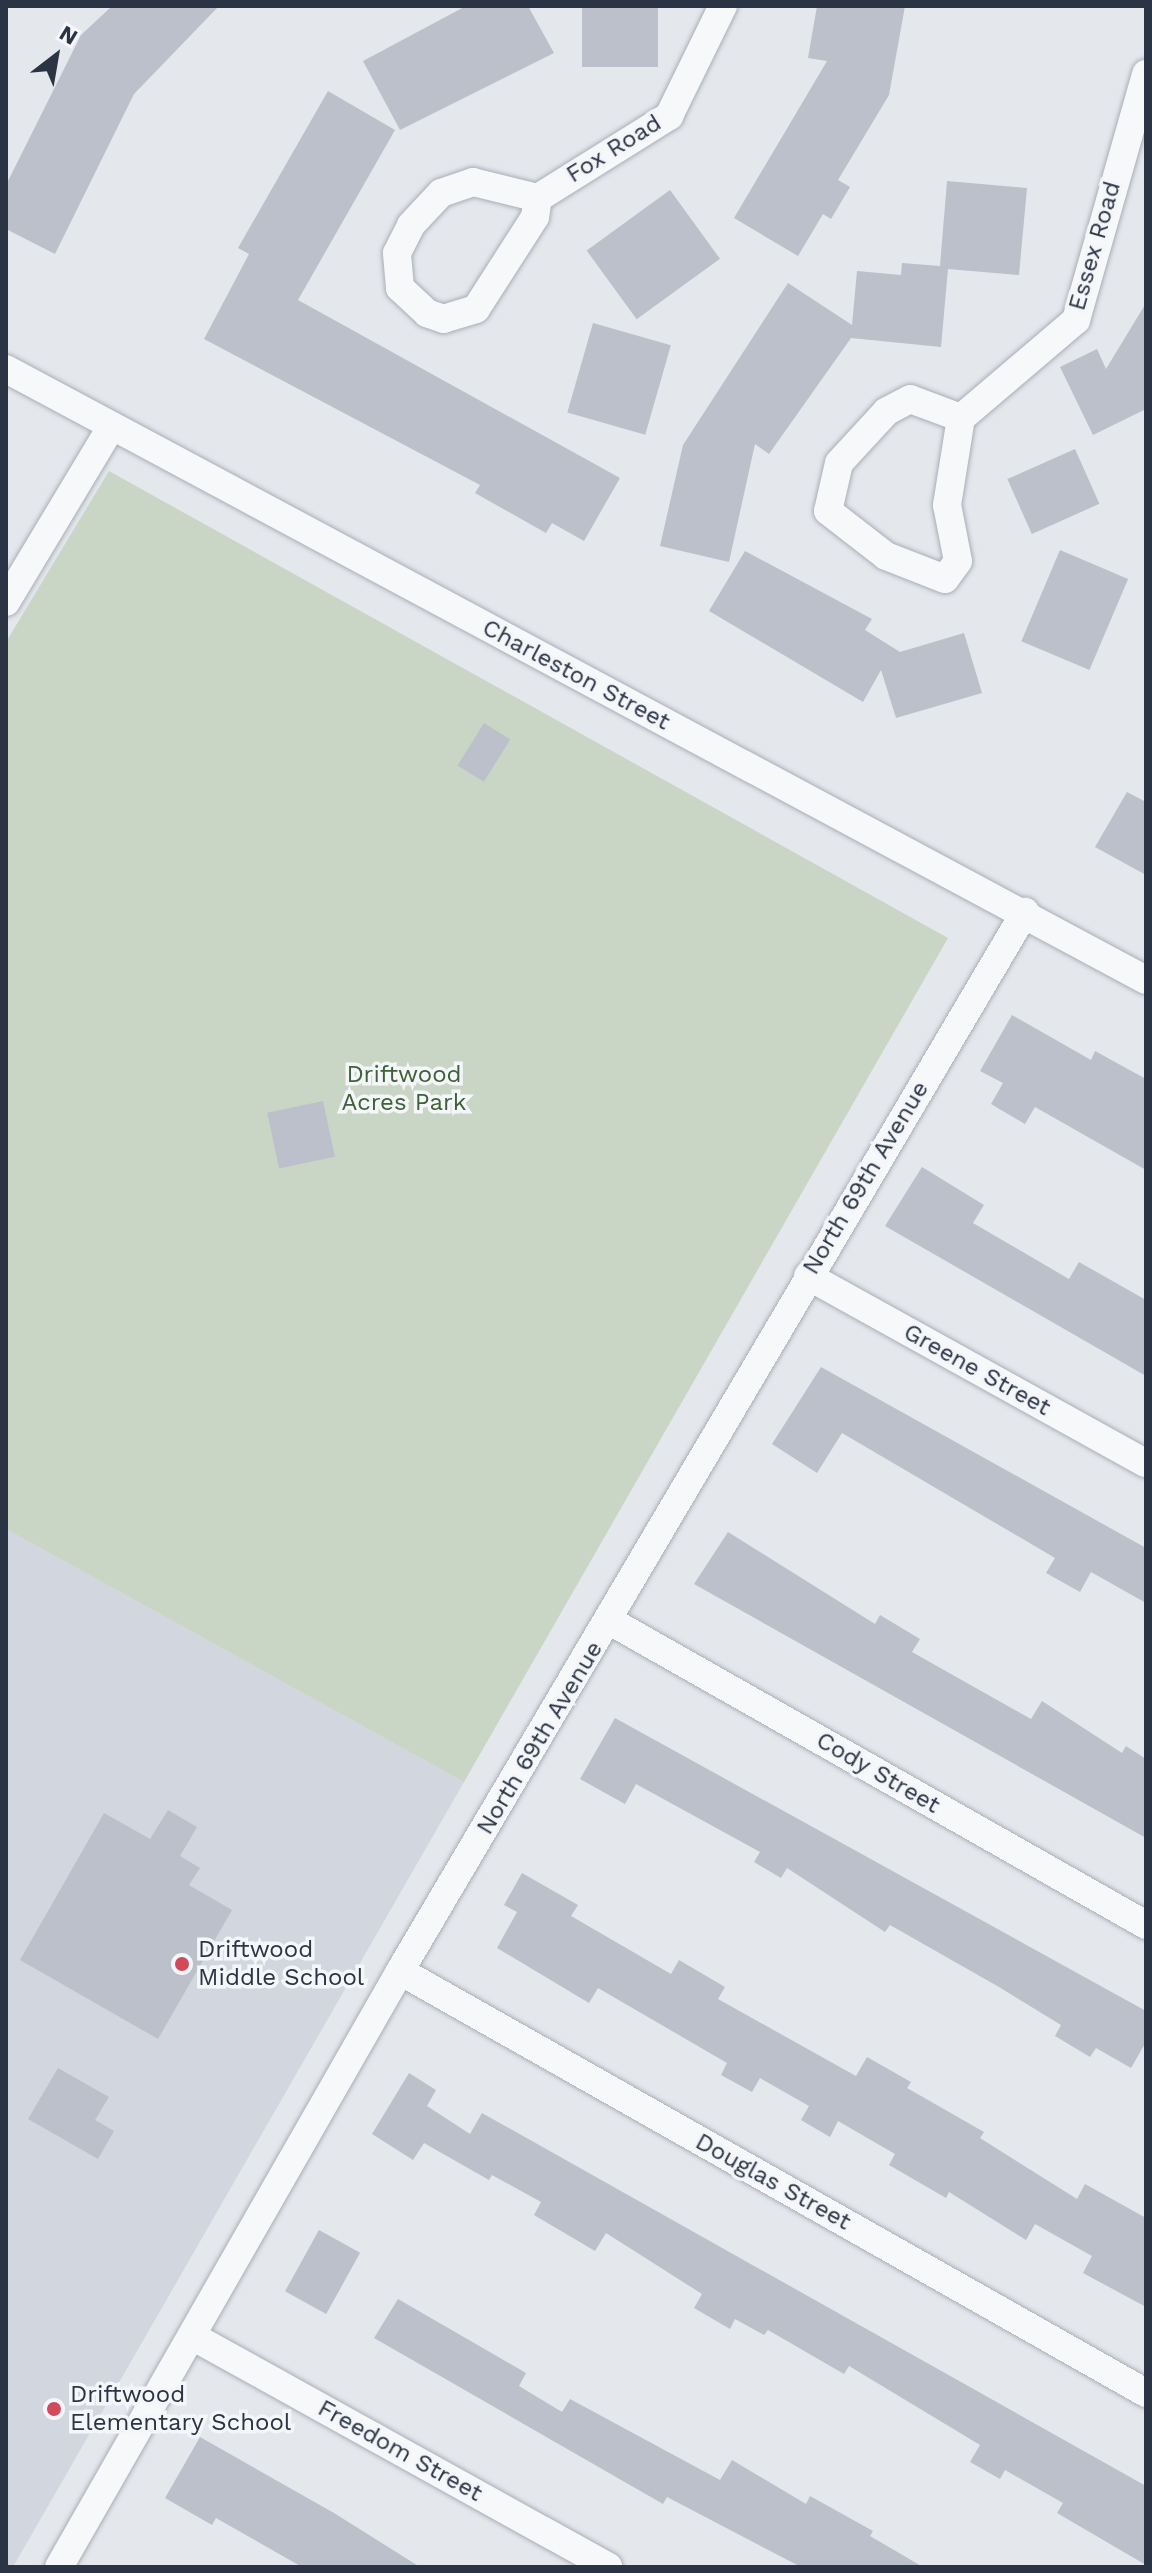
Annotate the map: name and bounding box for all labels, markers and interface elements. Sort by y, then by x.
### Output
north arrow [16,16,96,96]
text: N [55,20,82,50]
street label: Fox Road [561,108,667,190]
street label: Essex Road [1063,178,1127,314]
street label: Charleston Street [477,613,675,737]
park label: Driftwood Acres Park [342,1061,466,1117]
street label: North 69th Avenue [797,1076,935,1280]
street label: Greene Street [898,1318,1056,1422]
street label: North 69th Avenue [471,1636,609,1840]
street label: Cody Street [811,1726,945,1820]
place label: Driftwood Middle School [198,1936,364,1992]
marker: Driftwood Middle School [173,1955,191,1973]
street label: Douglas Street [690,2127,856,2237]
place label: Driftwood Elementary School [70,2381,292,2437]
street label: Freedom Street [313,2394,487,2508]
marker: Driftwood Elementary School [45,2400,63,2418]

